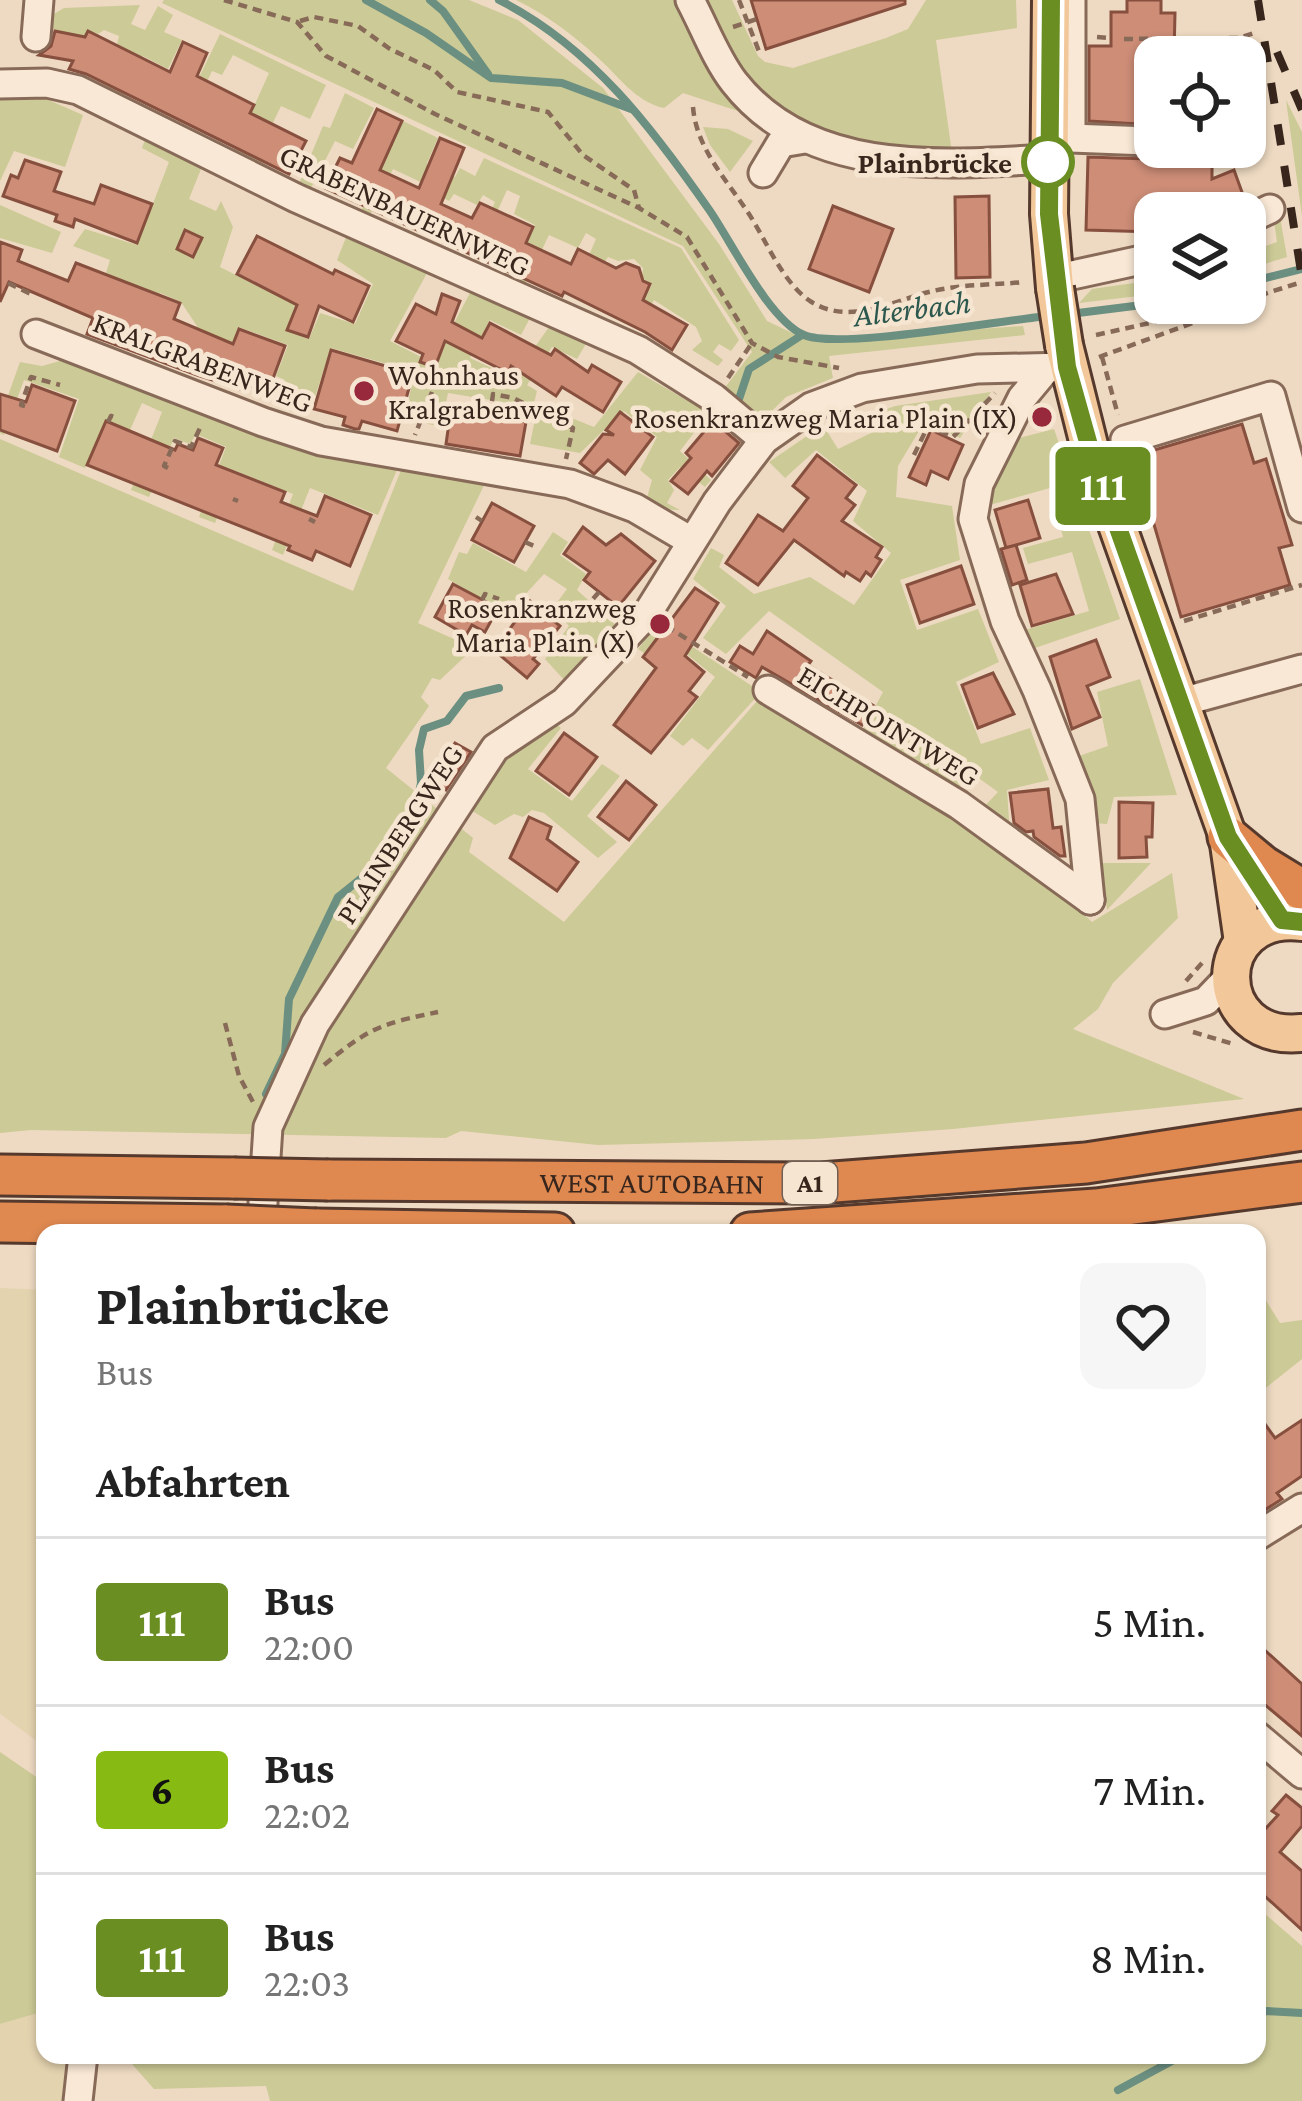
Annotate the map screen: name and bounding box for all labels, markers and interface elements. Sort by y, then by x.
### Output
map controls [1134,36,1266,324]
button: locate [1134,36,1266,168]
marker: Plainbrücke [1023,137,1073,187]
street label: GRABENBAUERNWEG [275,138,535,282]
place label: Plainbrücke [858,146,1012,179]
button: layers [1134,192,1266,324]
water label: Alterbach [849,282,973,334]
street label: KRALGRABENWEG [89,305,317,419]
place label: Wohnhaus Kralgrabenweg [388,358,570,426]
marker: Wohnhaus Kralgrabenweg [351,378,377,404]
place label: Rosenkranzweg Maria Plain (IX) [634,401,1018,435]
marker: Rosenkranzweg Maria Plain (IX) [1029,404,1055,430]
line badge: 111 [1034,447,1172,525]
text: 111 [1079,462,1127,509]
place label: Rosenkranzweg Maria Plain (X) [447,591,636,659]
marker: Rosenkranzweg Maria Plain (X) [647,611,673,637]
street label: EICHPOINTWEG [792,658,986,792]
street label: PLAINBERGWEG [329,738,469,930]
road number: A1 [783,1162,837,1204]
street label: WEST AUTOBAHN [539,1165,765,1199]
button: heart [1080,1263,1206,1389]
text: Plainbrücke [96,1273,389,1336]
text: Bus [96,1350,153,1393]
text: Abfahrten [96,1457,290,1507]
text: Bus [264,1575,334,1625]
text: 5 Min. [1093,1597,1206,1647]
text: 111 [138,1598,186,1645]
text: 22:00 [264,1625,354,1668]
text: Bus [264,1743,334,1793]
text: 7 Min. [1093,1765,1206,1815]
text: 6 [151,1766,173,1813]
text: 22:02 [264,1793,350,1836]
text: Bus [264,1911,334,1961]
text: 8 Min. [1090,1933,1206,1983]
text: 111 [138,1934,186,1981]
text: 22:03 [264,1961,350,2004]

